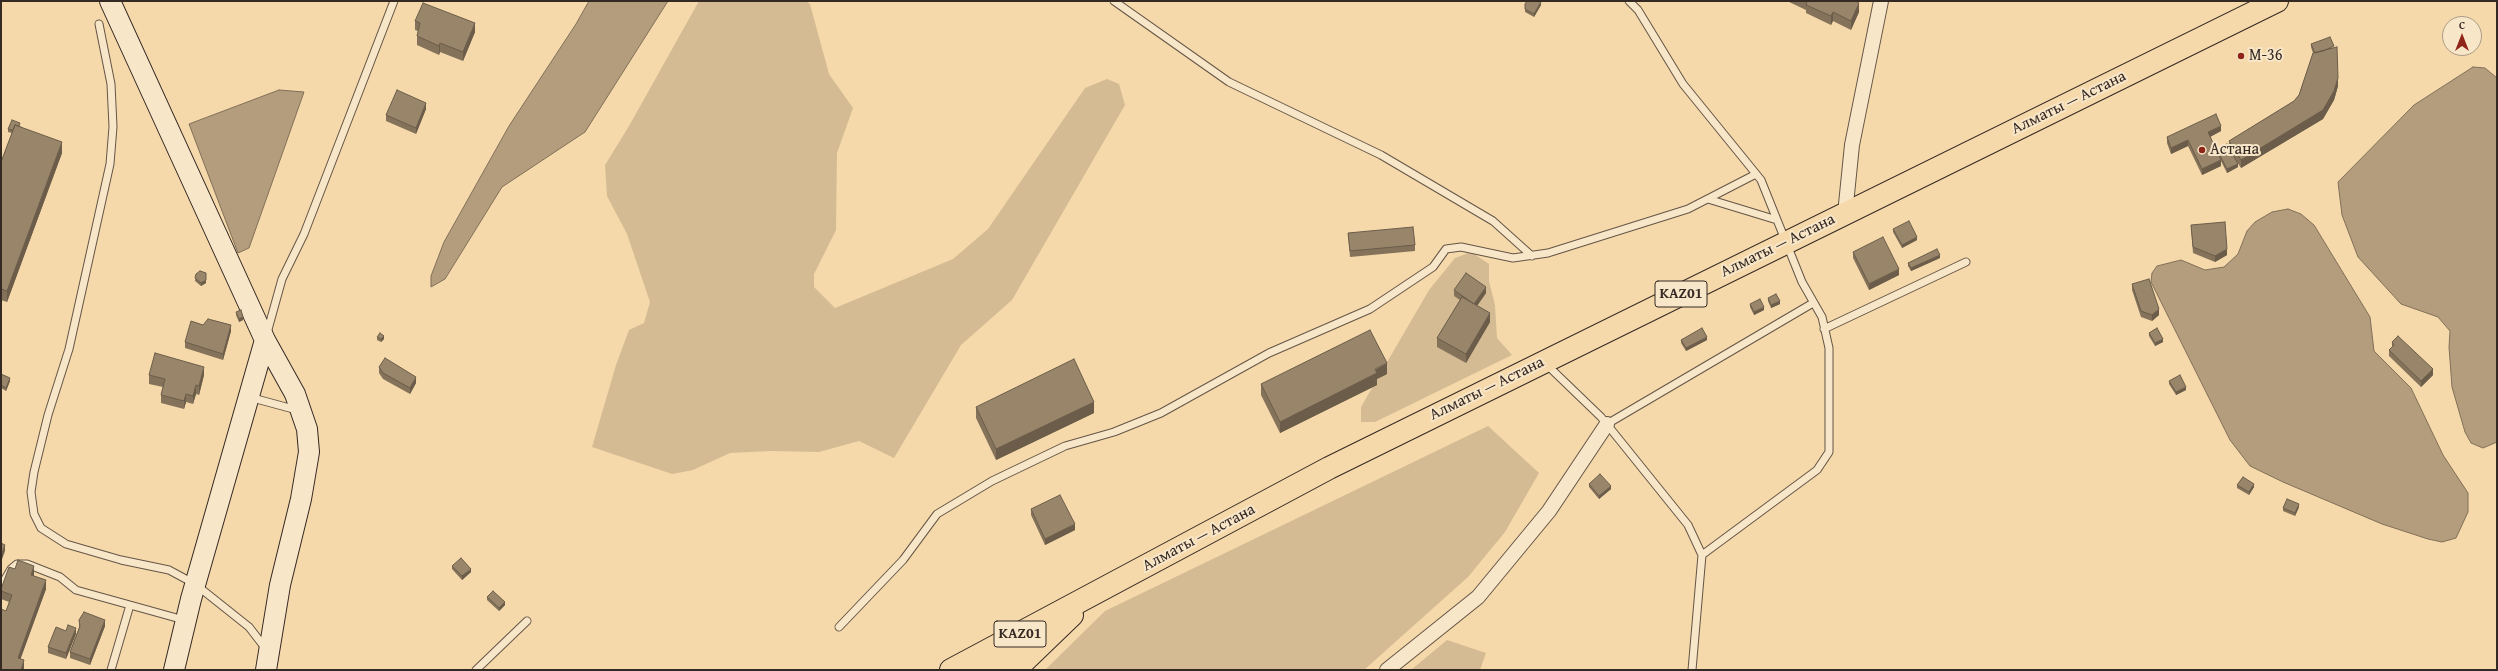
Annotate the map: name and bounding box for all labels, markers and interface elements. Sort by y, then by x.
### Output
north arrow [2442,16,2482,56]
text: С [2459,17,2465,33]
place label: М-36 [2249,46,2282,66]
marker: М-36 [2236,51,2246,61]
street label: Алматы — Астана [2009,67,2129,139]
place label: Астана [2210,140,2259,160]
marker: Астана [2197,145,2207,155]
street label: Алматы — Астана [1718,210,1838,282]
road number: KАZ01 [1655,281,1707,307]
street label: Алматы — Астана [1427,353,1547,425]
street label: Алматы — Астана [1139,500,1259,576]
road number: KАZ01 [994,621,1046,647]

